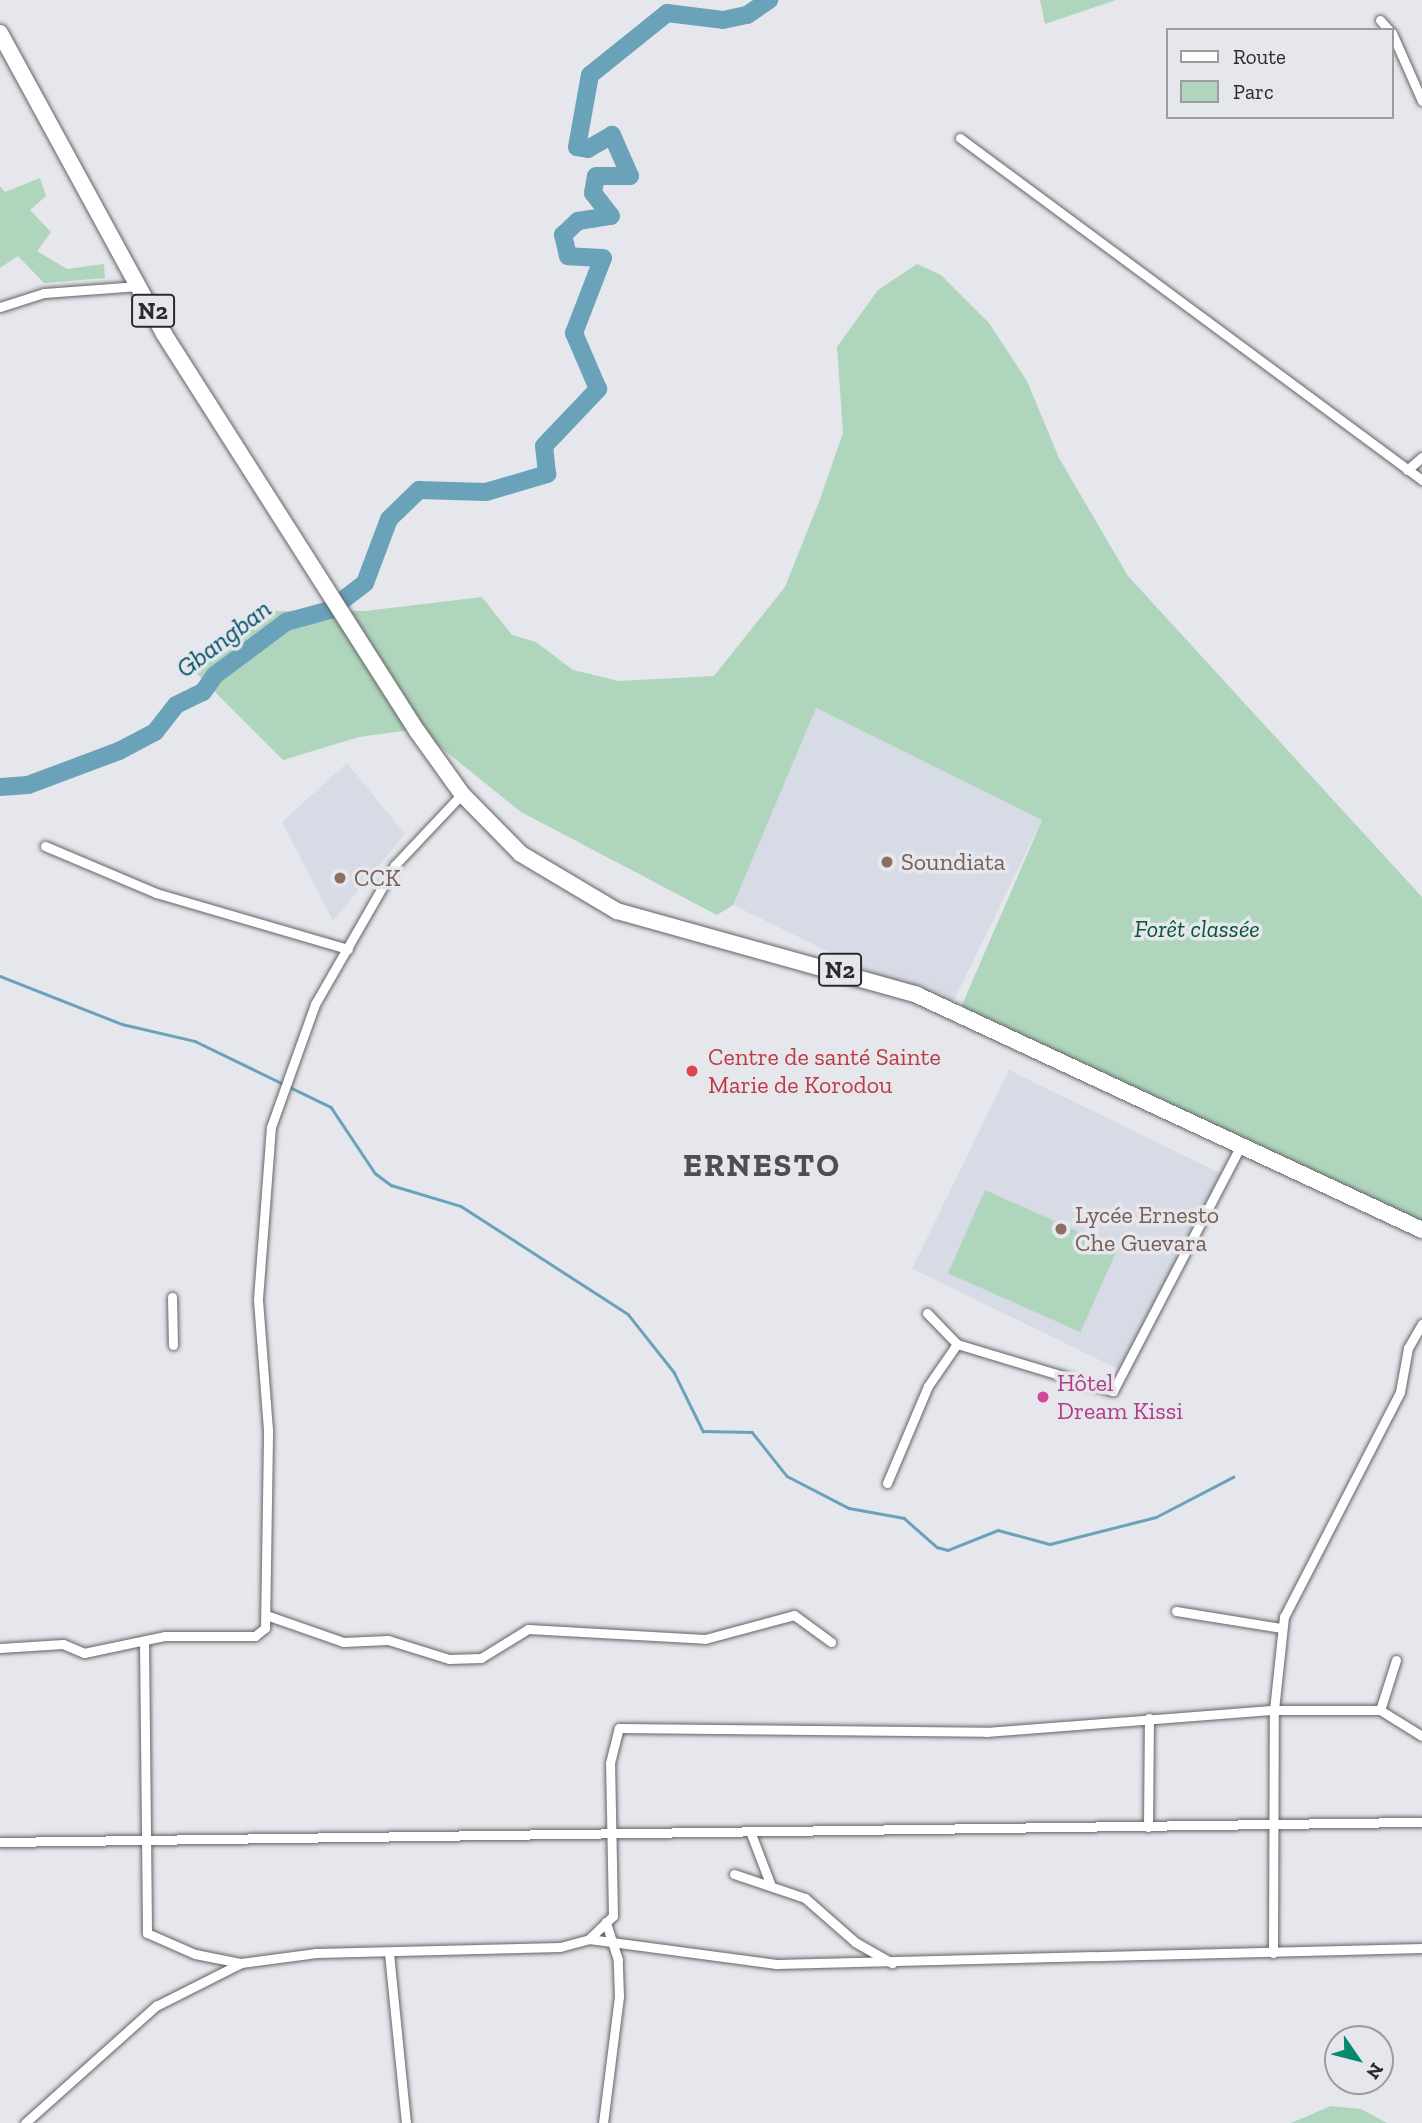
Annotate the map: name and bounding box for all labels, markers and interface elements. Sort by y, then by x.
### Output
legend [1166,28,1394,119]
text: Route [1233,44,1286,69]
text: Parc [1233,79,1274,104]
road number: N2 [130,292,176,330]
water label: Gbangban [170,593,278,685]
place label: Soundiata [901,848,1005,876]
marker: Soundiata [879,854,895,870]
place label: CCK [354,864,400,892]
marker: CCK [332,870,348,886]
park label: Forêt classée [1134,915,1260,943]
road number: N2 [817,951,863,990]
place label: Centre de santé Sainte Marie de Korodou [708,1043,941,1099]
marker: Centre de santé Sainte Marie de Korodou [682,1061,702,1081]
district label: ERNESTO [684,1146,840,1184]
place label: Lycée Ernesto Che Guevara [1075,1201,1219,1257]
marker: Lycée Ernesto Che Guevara [1053,1221,1069,1237]
place label: Hôtel Dream Kissi [1057,1369,1183,1425]
marker: Hôtel Dream Kissi [1035,1389,1051,1405]
north arrow [1324,2025,1394,2095]
text: N [1361,2059,1389,2084]

